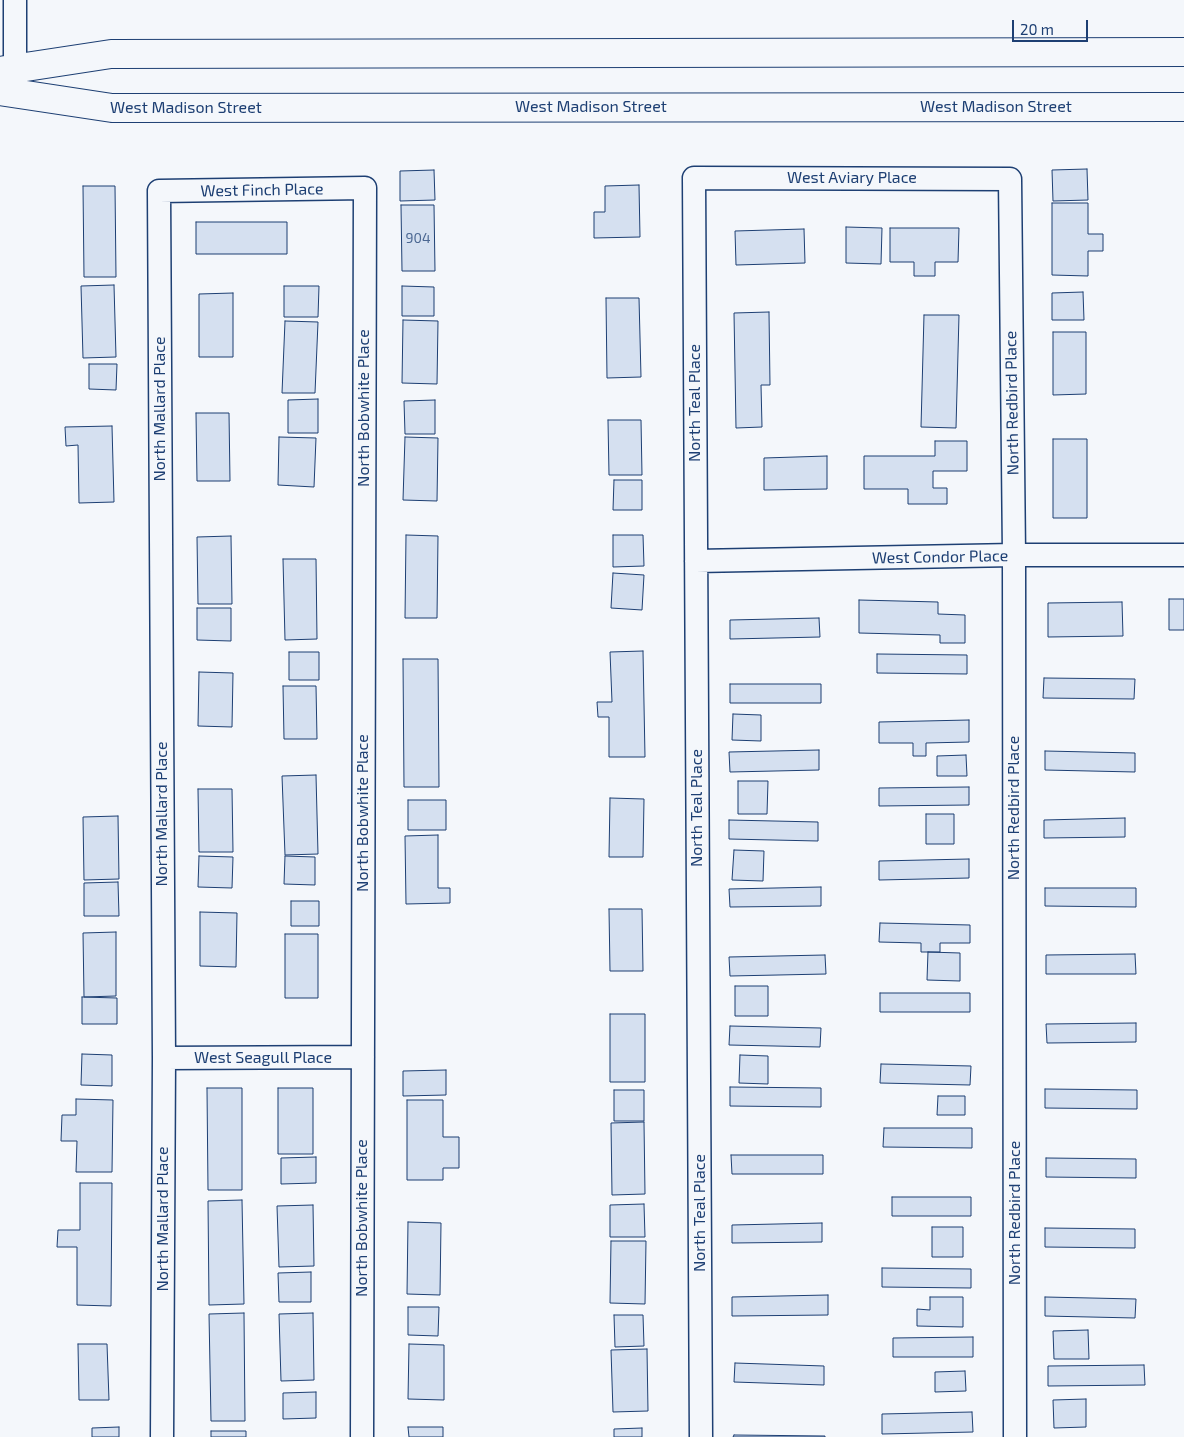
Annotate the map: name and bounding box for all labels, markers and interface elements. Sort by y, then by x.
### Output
scale bar [1014,10,1090,42]
text: 20 m [1020,20,1054,38]
street label: West Madison Street [515,97,667,117]
street label: West Madison Street [920,97,1072,117]
street label: West Madison Street [110,98,262,118]
street label: West Aviary Place [787,168,917,188]
street label: West Finch Place [200,179,324,201]
house number: 904 [405,230,431,246]
street label: North Bobwhite Place [354,329,374,487]
street label: North Redbird Place [1001,331,1023,475]
street label: North Mallard Place [150,336,170,482]
street label: North Teal Place [685,344,705,462]
street label: West Condor Place [872,546,1008,568]
street label: North Bobwhite Place [353,734,373,892]
street label: North Redbird Place [1004,736,1024,880]
street label: North Mallard Place [152,741,172,887]
street label: North Teal Place [687,749,707,867]
street label: West Seagull Place [194,1048,332,1068]
street label: North Bobwhite Place [352,1139,372,1297]
street label: North Redbird Place [1005,1141,1025,1285]
street label: North Mallard Place [153,1146,173,1292]
street label: North Teal Place [690,1154,710,1272]

